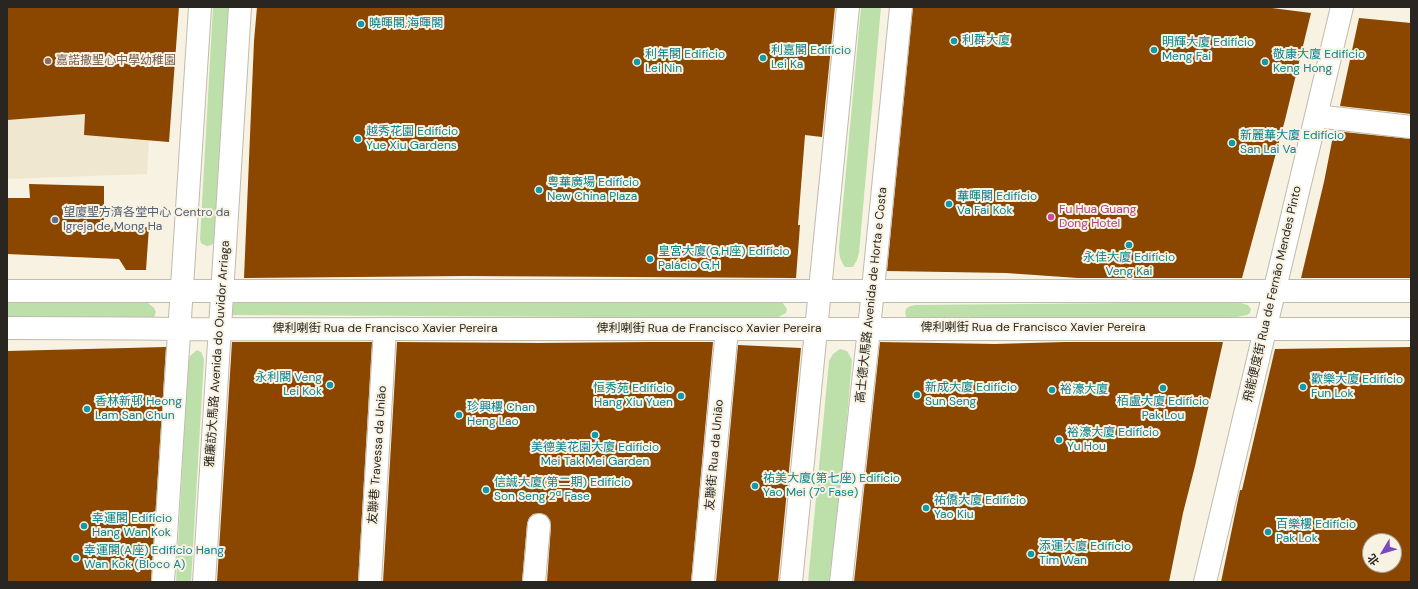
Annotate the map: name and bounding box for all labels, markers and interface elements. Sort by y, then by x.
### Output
place label: 曉暉閣,海暉閣 [369,17,443,31]
marker: 曉暉閣,海暉閣 [356,19,366,29]
place label: 利群大廈 [962,34,1010,48]
marker: 利群大廈 [949,36,959,46]
place label: 明輝大廈 Edifício Meng Fai [1162,36,1254,64]
place label: 利嘉閣 Edifício Lei Ka [771,44,851,72]
marker: 明輝大廈 Edifício Meng Fai [1149,45,1159,55]
place label: 利年閣 Edifício Lei Nin [645,48,725,76]
place label: 敬康大廈 Edifício Keng Hong [1273,48,1365,76]
marker: 利嘉閣 Edifício Lei Ka [758,53,768,63]
place label: 嘉諾撒聖心中學幼稚園 [56,54,176,68]
marker: 嘉諾撒聖心中學幼稚園 [43,56,53,66]
marker: 利年閣 Edifício Lei Nin [632,57,642,67]
marker: 敬康大廈 Edifício Keng Hong [1260,57,1270,67]
place label: 越秀花園 Edifício Yue Xiu Gardens [366,125,458,153]
place label: 新麗華大廈 Edifício San Lai Va [1240,129,1344,157]
marker: 越秀花園 Edifício Yue Xiu Gardens [353,134,363,144]
marker: 新麗華大廈 Edifício San Lai Va [1227,138,1237,148]
place label: 粵華廣場 Edifício New China Plaza [547,176,639,204]
marker: 粵華廣場 Edifício New China Plaza [534,185,544,195]
street label: 飛能便度街 Rua de Fernão Mendes Pinto [1241,185,1305,403]
street label: 高士德大馬路 Avenida de Horta e Costa [854,186,890,404]
place label: 華暉閣 Edifício Va Fai Kok [957,190,1037,218]
marker: 華暉閣 Edifício Va Fai Kok [944,199,954,209]
place label: Fu Hua Guang Dong Hotel [1059,203,1136,231]
place label: 望廈聖方濟各堂中心 Centro da Igreja de Mong Ha [63,206,230,234]
marker: Fu Hua Guang Dong Hotel [1046,212,1056,222]
marker: 望廈聖方濟各堂中心 Centro da Igreja de Mong Ha [50,215,60,225]
street label: 雅廉訪大馬路 Avenida do Ouvidor Arriaga [203,240,233,468]
marker: 永佳大廈 Edifício Veng Kai [1124,240,1134,250]
place label: 皇宮大廈(G,H座) Edifício Palácio G,H [658,245,790,273]
place label: 永佳大廈 Edifício Veng Kai [1083,251,1175,279]
marker: 皇宮大廈(G,H座) Edifício Palácio G,H [645,254,655,264]
street label: 俾利喇街 Rua de Francisco Xavier Pereira [921,321,1145,335]
street label: 俾利喇街 Rua de Francisco Xavier Pereira [273,322,497,336]
street label: 俾利喇街 Rua de Francisco Xavier Pereira [597,322,821,336]
place label: 永利閣 Veng Lei Kok [255,371,322,399]
place label: 歡樂大廈 Edifício Fun Lok [1311,373,1403,401]
marker: 永利閣 Veng Lei Kok [325,380,335,390]
place label: 新成大廈 Edifício Sun Seng [925,381,1017,409]
place label: 恒秀苑 Edifício Hang Xiu Yuen [593,382,673,410]
marker: 歡樂大廈 Edifício Fun Lok [1298,382,1308,392]
place label: 裕濠大廈 [1060,383,1108,397]
marker: 栢盧大廈 Edifício Pak Lou [1158,383,1168,393]
street label: 友聯巷 Travessa da União [366,385,390,525]
marker: 裕濠大廈 [1047,385,1057,395]
marker: 新成大廈 Edifício Sun Seng [912,390,922,400]
marker: 恒秀苑 Edifício Hang Xiu Yuen [676,391,686,401]
place label: 香林新邨 Heong Lam San Chun [95,395,182,423]
place label: 栢盧大廈 Edifício Pak Lou [1117,395,1209,423]
street label: 友聯街 Rua da União [703,399,727,511]
place label: 珍興樓 Chan Heng Lao [467,401,535,429]
marker: 香林新邨 Heong Lam San Chun [82,404,92,414]
marker: 珍興樓 Chan Heng Lao [454,410,464,420]
place label: 裕濠大廈 Edifício Yu Hou [1067,426,1159,454]
marker: 美德美花園大廈 Edifício Mei Tak Mei Garden [590,430,600,440]
marker: 裕濠大廈 Edifício Yu Hou [1054,435,1064,445]
place label: 美德美花園大廈 Edifício Mei Tak Mei Garden [531,441,659,469]
place label: 祐美大廈(第七座) Edifício Yao Mei (7º Fase) [763,472,900,500]
place label: 信誠大廈(第二期) Edifício Son Seng 2ª Fase [494,476,631,504]
marker: 祐美大廈(第七座) Edifício Yao Mei (7º Fase) [750,481,760,491]
marker: 信誠大廈(第二期) Edifício Son Seng 2ª Fase [481,485,491,495]
place label: 祐僑大廈 Edifício Yao Kiu [934,494,1026,522]
marker: 祐僑大廈 Edifício Yao Kiu [921,503,931,513]
place label: 幸運閣 Edifício Hang Wan Kok [92,512,172,540]
place label: 百樂樓 Edifício Pak Lok [1276,518,1356,546]
marker: 幸運閣 Edifício Hang Wan Kok [79,521,89,531]
marker: 百樂樓 Edifício Pak Lok [1263,527,1273,537]
north arrow [1362,533,1402,573]
place label: 添運大廈 Edifício Tim Wan [1039,540,1131,568]
place label: 幸運閣(A座) Edifício Hang Wan Kok (Bloco A) [84,544,224,572]
marker: 添運大廈 Edifício Tim Wan [1026,549,1036,559]
text: 北 [1364,551,1382,568]
marker: 幸運閣(A座) Edifício Hang Wan Kok (Bloco A) [71,553,81,563]

